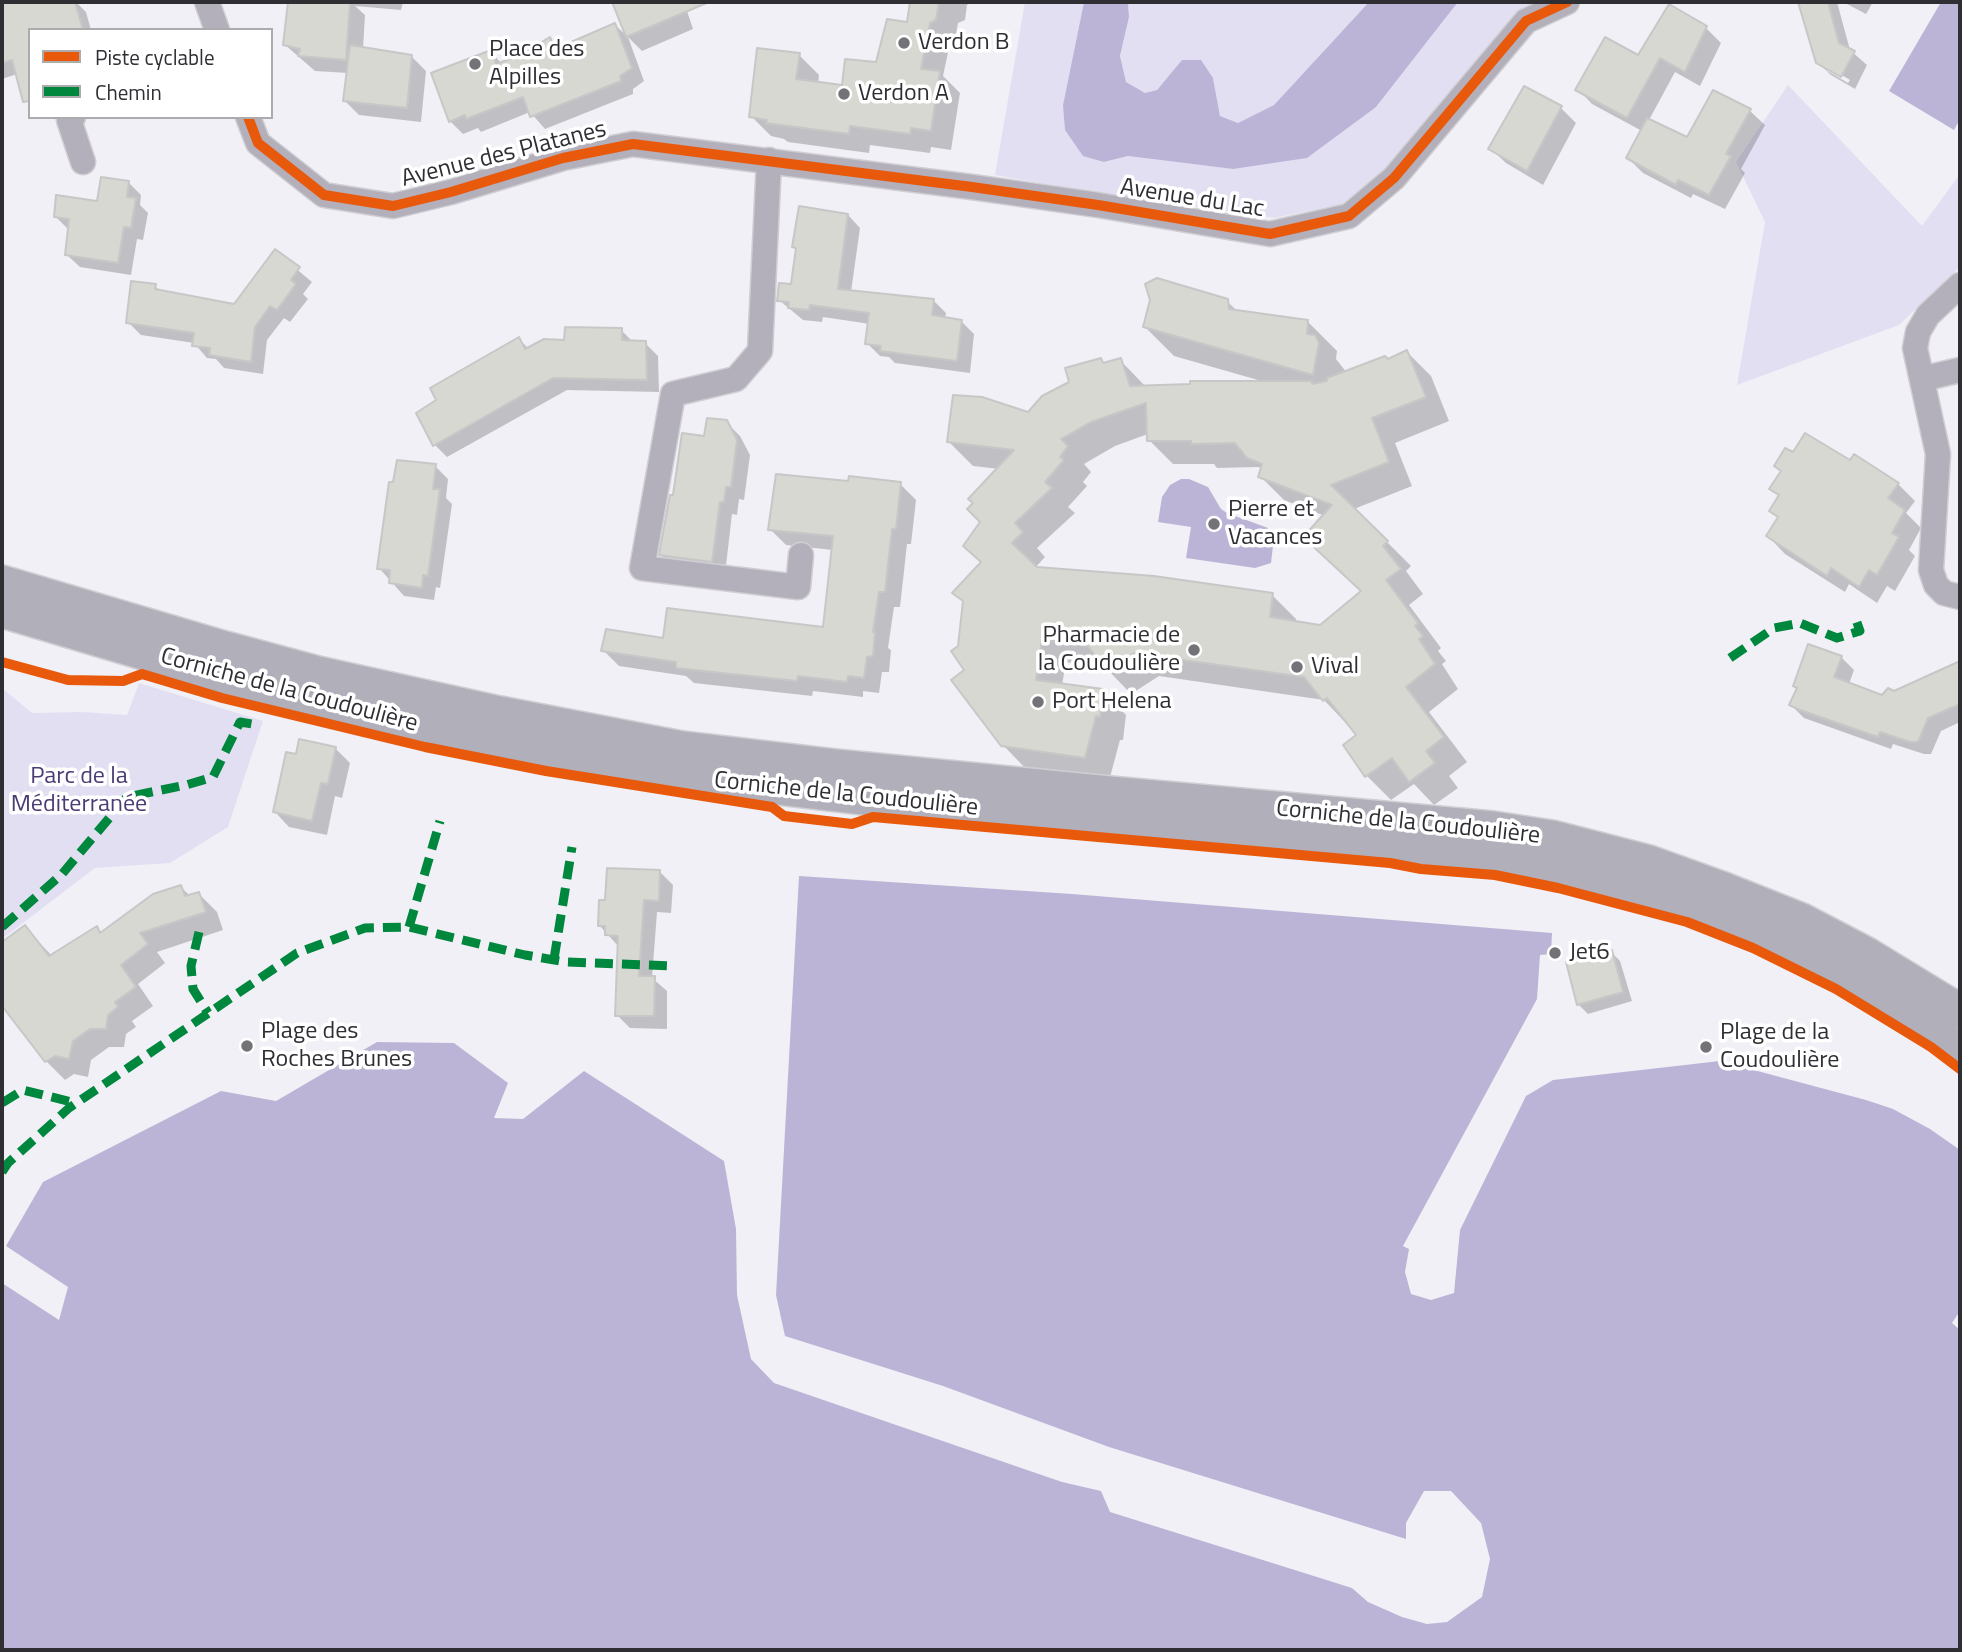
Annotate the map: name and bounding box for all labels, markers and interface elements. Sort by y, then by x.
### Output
legend [28,28,273,119]
place label: Verdon B [918,29,1010,57]
marker: Verdon B [896,35,912,51]
place label: Place des Alpilles [489,36,584,92]
text: Piste cyclable [95,41,215,73]
marker: Place des Alpilles [467,56,483,72]
text: Chemin [95,76,162,108]
place label: Verdon A [858,80,949,108]
marker: Verdon A [836,86,852,102]
street label: Avenue des Platanes [399,116,609,194]
street label: Avenue du Lac [1118,173,1266,225]
place label: Pierre et Vacances [1228,496,1322,552]
marker: Pierre et Vacances [1206,516,1222,532]
place label: Pharmacie de la Coudoulière [1038,622,1180,678]
marker: Pharmacie de la Coudoulière [1186,642,1202,658]
street label: Corniche de la Coudoulière [157,643,421,739]
place label: Vival [1311,653,1359,681]
marker: Vival [1289,659,1305,675]
place label: Port Helena [1052,688,1172,716]
marker: Port Helena [1030,694,1046,710]
park label: Parc de la Méditerranée [11,763,147,819]
street label: Corniche de la Coudoulière [713,767,979,823]
street label: Corniche de la Coudoulière [1275,795,1541,851]
place label: Jet6 [1569,939,1610,967]
marker: Jet6 [1547,945,1563,961]
place label: Plage des Roches Brunes [261,1018,412,1074]
place label: Plage de la Coudoulière [1720,1019,1839,1075]
marker: Plage des Roches Brunes [239,1038,255,1054]
marker: Plage de la Coudoulière [1698,1039,1714,1055]

